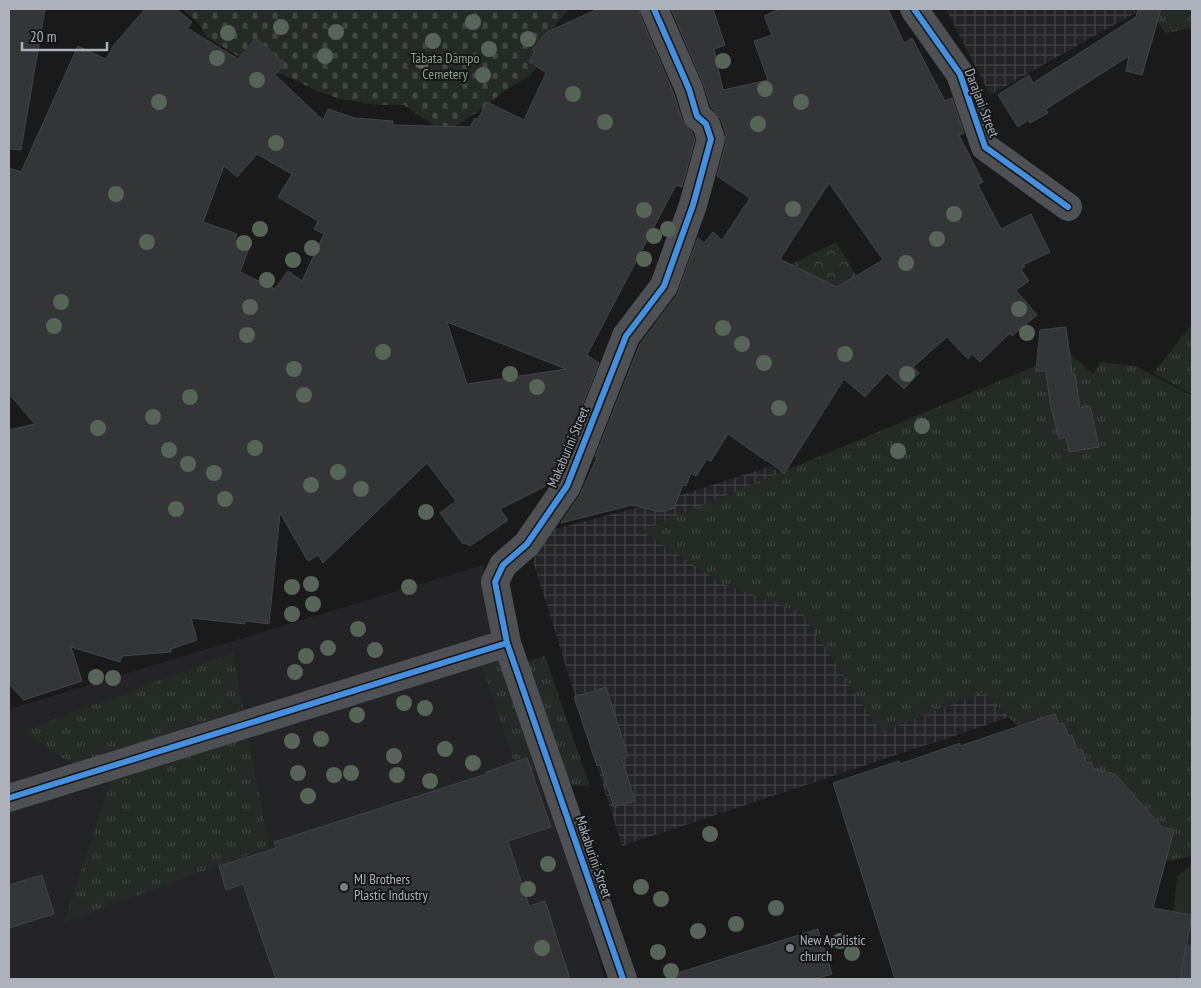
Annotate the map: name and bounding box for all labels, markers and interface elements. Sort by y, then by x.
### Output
scale bar [22,20,108,52]
text: 20 m [30,27,56,46]
park label: Tabata Dampo Cemetery [411,49,479,83]
street label: Darajani Street [961,66,1003,140]
street label: Makaburini Street [543,404,593,490]
street label: Makaburini Street [572,814,617,901]
place label: MJ Brothers Plastic Industry [354,870,428,904]
marker: MJ Brothers Plastic Industry [338,881,350,893]
place label: New Apolistic church [800,931,865,965]
marker: New Apolistic church [784,942,796,954]

